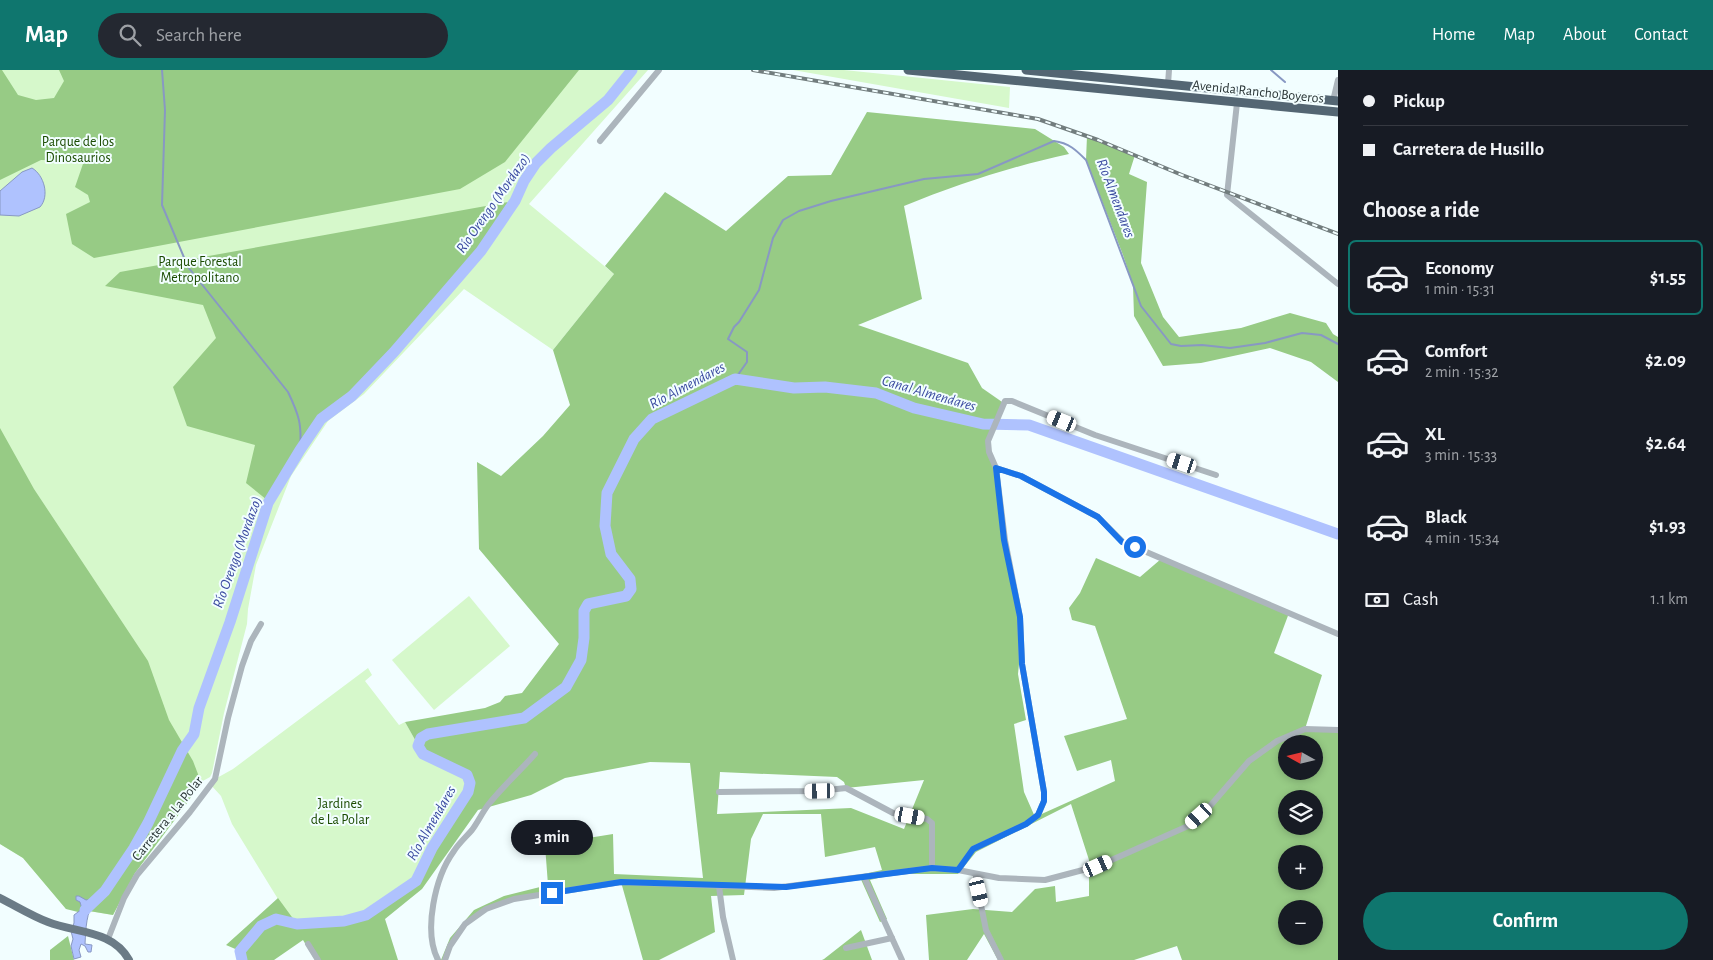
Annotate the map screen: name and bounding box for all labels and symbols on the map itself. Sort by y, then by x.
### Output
street label: Avenida Rancho Boyeros [1191,78,1324,106]
park label: Parque de los Dinosaurios [42,135,114,165]
water label: Río Orengo (Mordazo) [454,151,533,256]
water label: Río Almendares [1094,157,1138,240]
park label: Parque Forestal Metropolitano [158,255,242,285]
water label: Río Almendares [647,359,728,412]
water label: Canal Almendares [880,373,978,414]
car [1045,408,1078,434]
car [1165,451,1198,475]
water label: Río Orengo (Mordazo) [210,494,265,610]
route start [1124,536,1146,558]
north arrow [1278,735,1322,780]
street label: Carretera a La Polar [130,773,206,864]
water label: Río Almendares [404,783,459,863]
car [804,783,835,799]
park label: Jardines de La Polar [311,797,370,827]
car [1182,800,1215,832]
car [893,806,926,826]
callout: 3 min [511,820,593,856]
car [1081,853,1114,879]
car [968,876,989,908]
route end [541,882,563,904]

